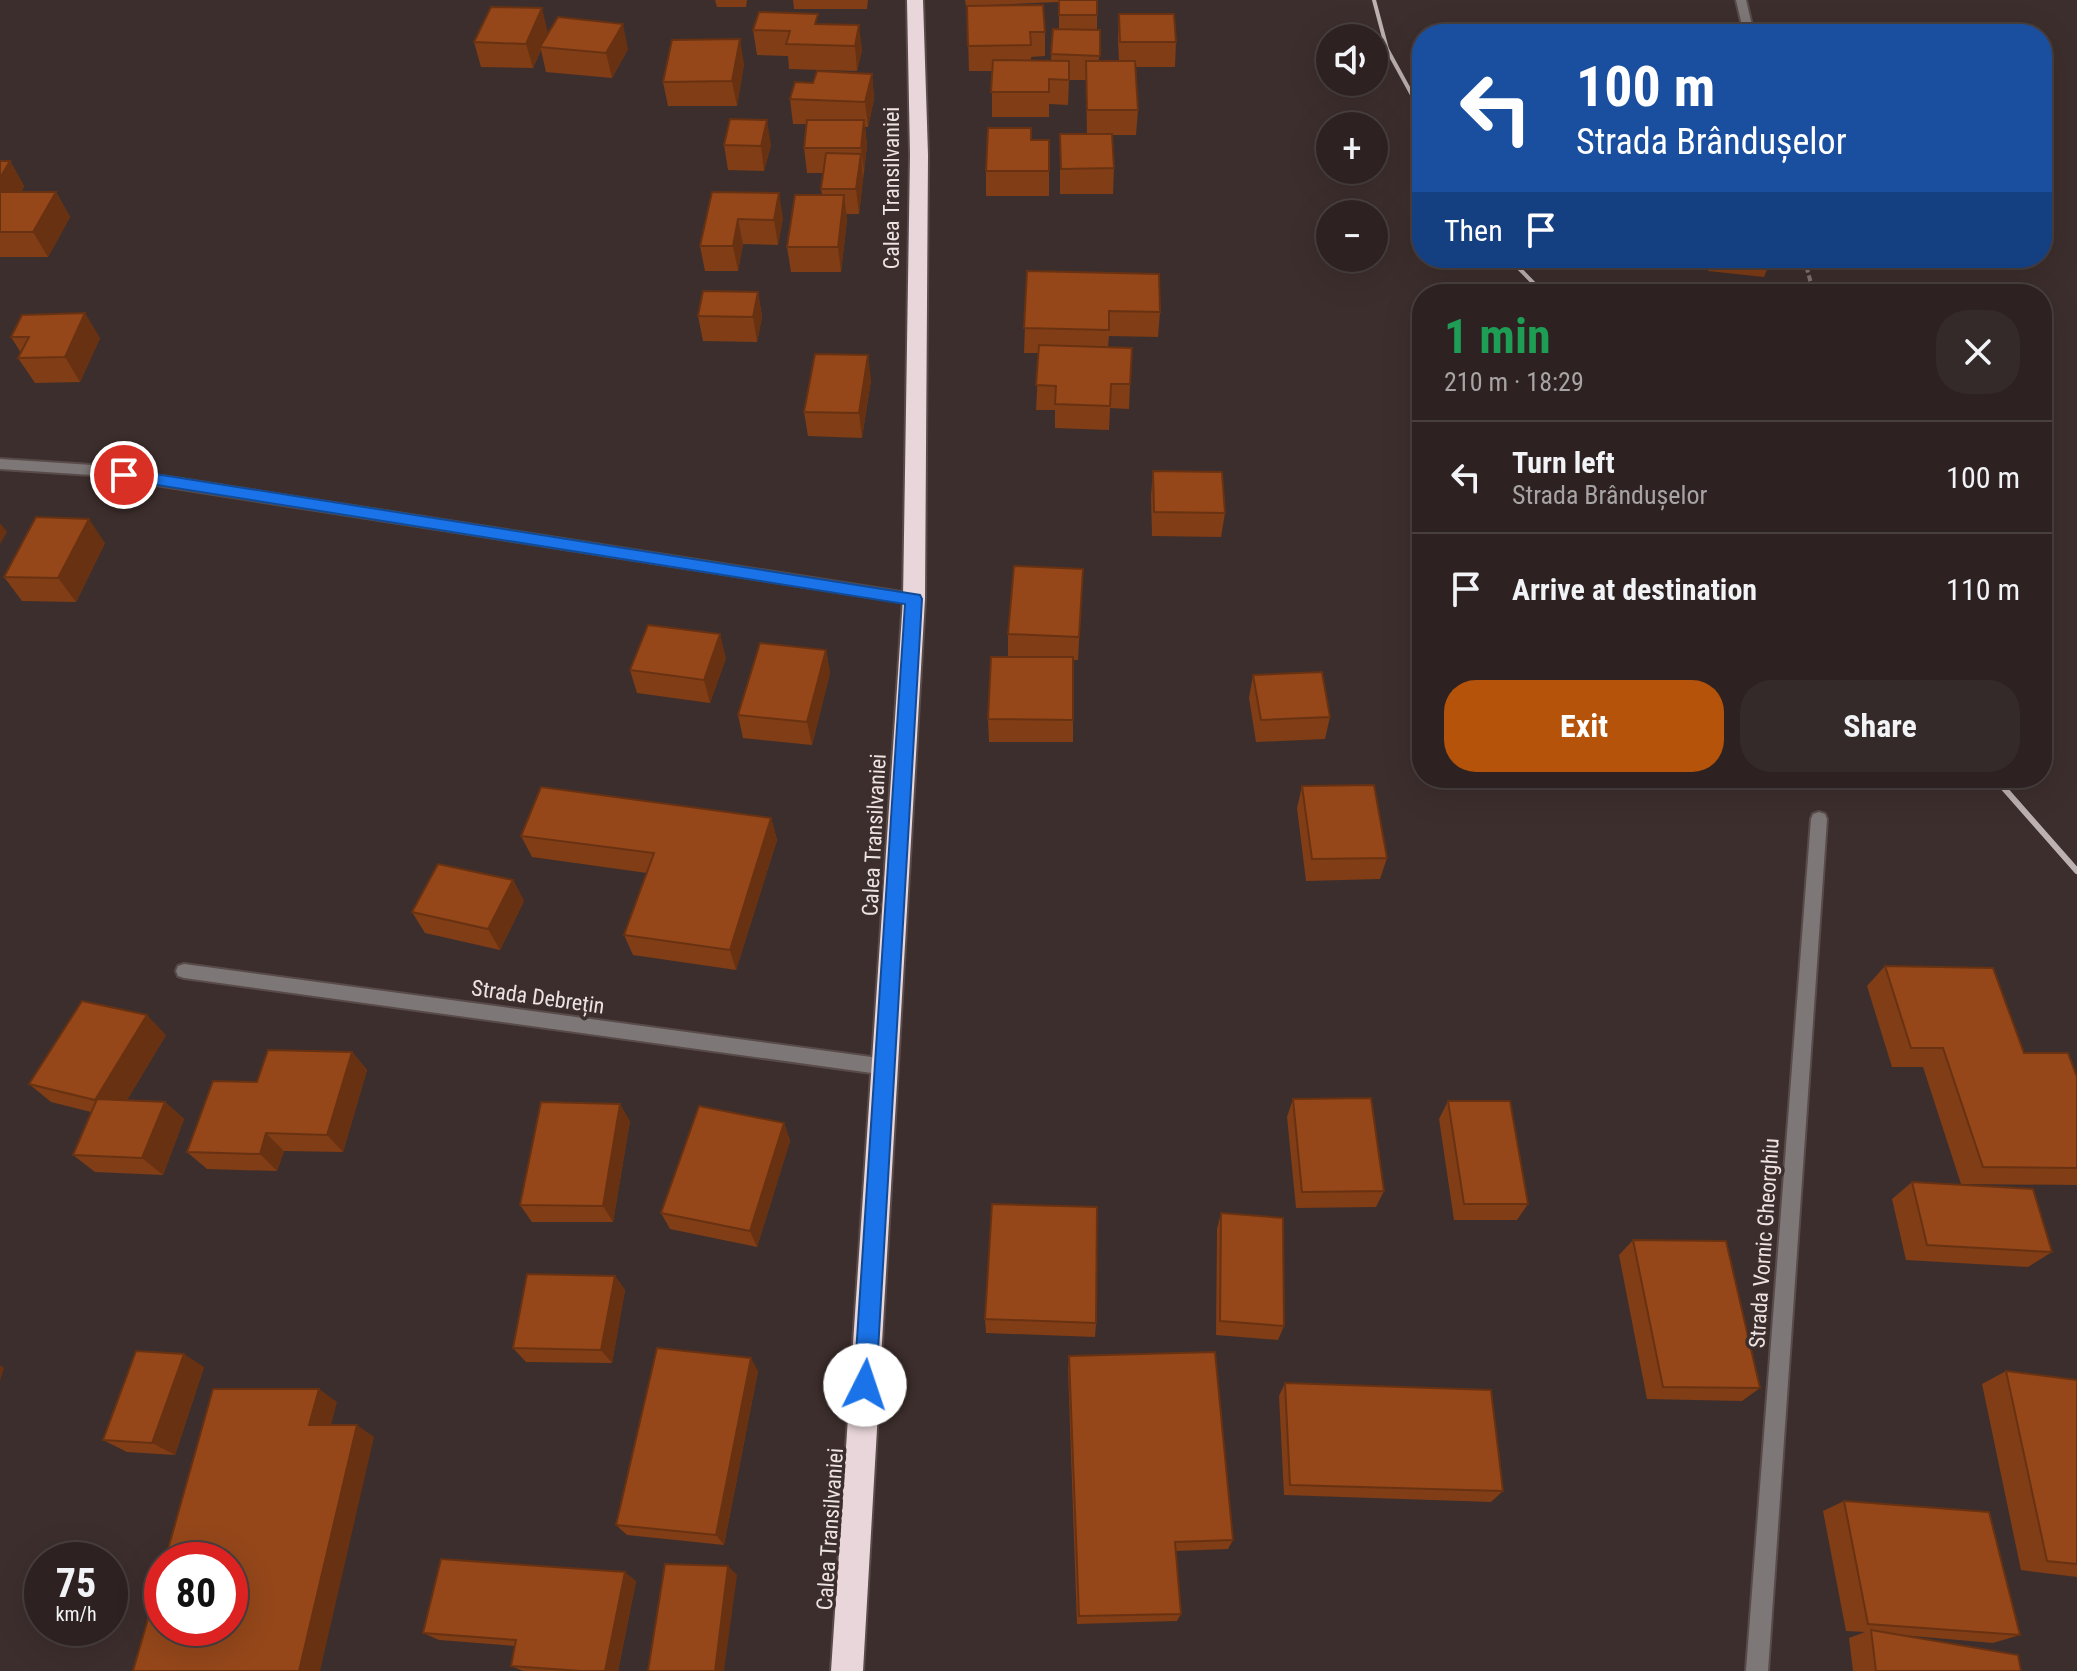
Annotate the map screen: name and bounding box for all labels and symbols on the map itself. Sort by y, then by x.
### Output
street label: Calea Transilvaniei [879,107,904,269]
pin [90,441,158,509]
street label: Calea Transilvaniei [857,753,891,917]
street label: Strada Debrețin [470,975,606,1020]
street label: Strada Vornic Gheorghiu [1744,1137,1784,1349]
position arrow [823,1343,907,1427]
street label: Calea Transilvaniei [812,1447,848,1611]
speed limit sign: 80 [144,1542,248,1646]

